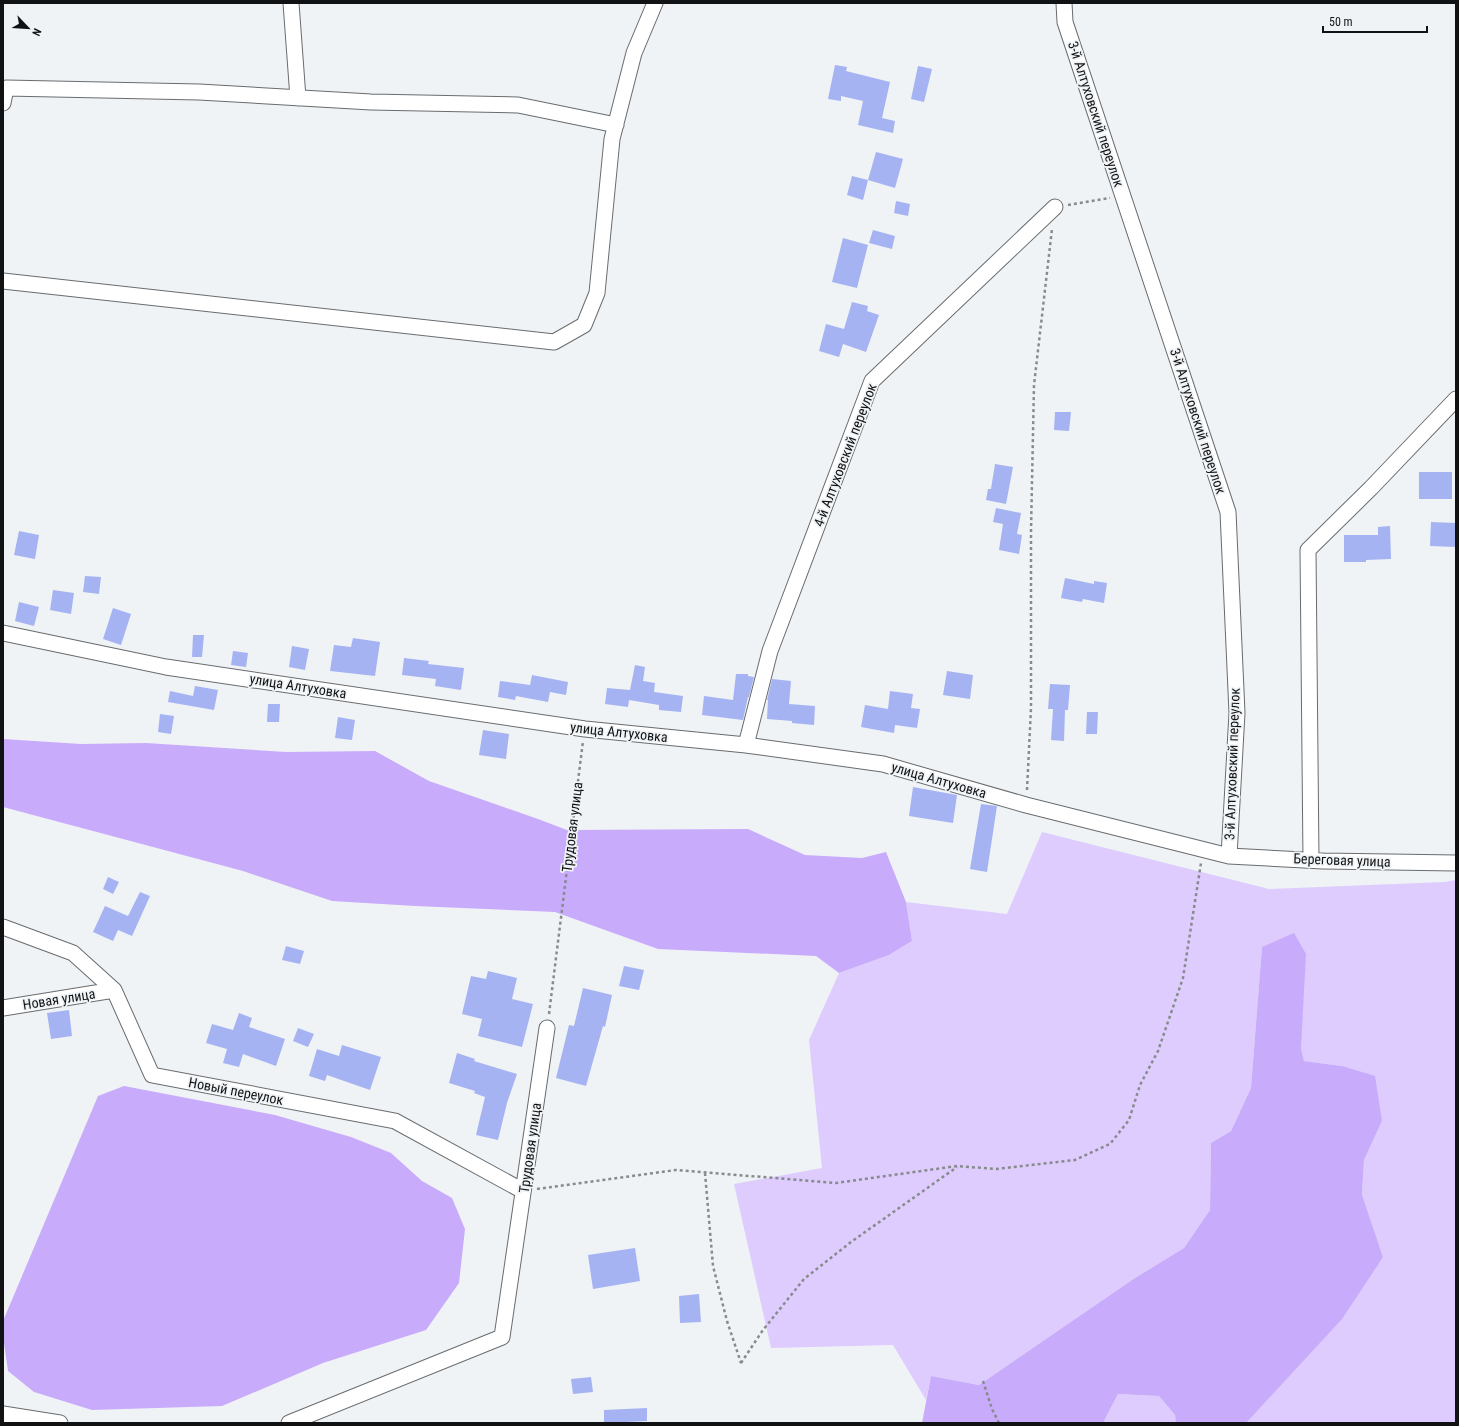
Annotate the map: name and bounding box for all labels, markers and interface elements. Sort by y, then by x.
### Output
north arrow [8,8,48,48]
scale bar [1323,8,1427,34]
text: 50 m [1329,15,1353,29]
text: N [29,26,44,38]
street label: 3-й Алтуховский переулок [1065,39,1127,189]
street label: 3-й Алтуховский переулок [1167,346,1229,496]
street label: 4-й Алтуховский переулок [810,381,880,529]
street label: улица Алтуховка [248,670,348,702]
street label: 3-й Алтуховский переулок [1221,687,1243,840]
street label: улица Алтуховка [570,719,668,745]
street label: улица Алтуховка [890,759,988,801]
street label: Трудовая улица [559,781,585,873]
street label: Береговая улица [1293,850,1391,870]
street label: Новая улица [22,985,96,1013]
street label: Новый переулок [187,1074,285,1108]
street label: Трудовая улица [516,1102,544,1194]

